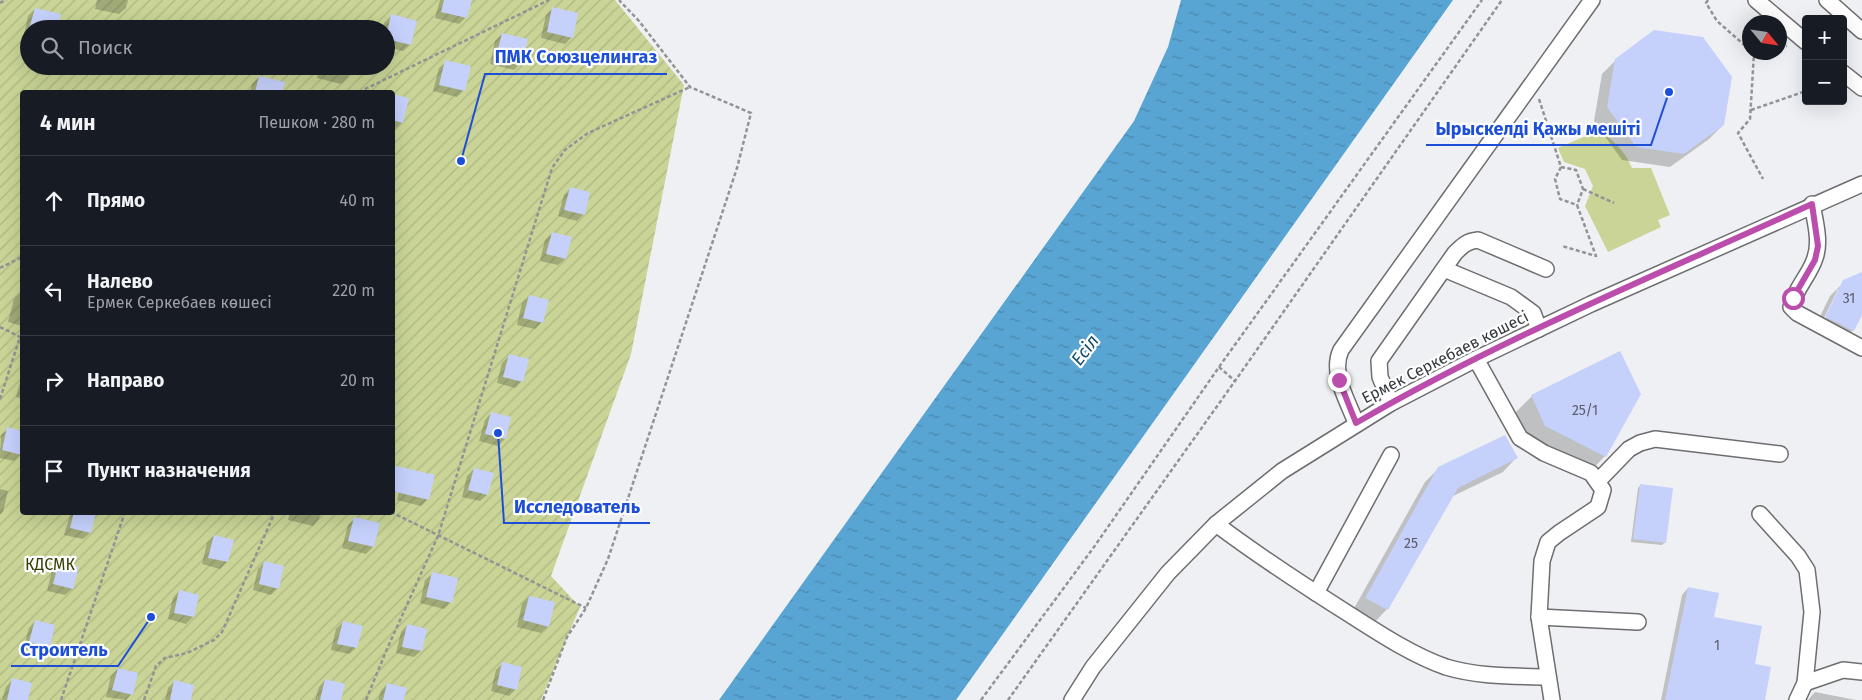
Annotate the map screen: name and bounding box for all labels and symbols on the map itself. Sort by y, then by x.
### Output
north arrow [1742,15,1787,60]
callout: ПМК Союзцелингаз [485,41,667,74]
text: ПМК Союзцелингаз [495,46,657,68]
callout: Ырыскелді Қажы мешіті [1426,112,1651,145]
text: Ырыскелді Қажы мешіті [1436,118,1640,140]
route start [1782,287,1805,310]
house number: 31 [1843,290,1855,307]
street label: Ермек Серкебаев көшесі [1358,307,1532,407]
water label: Есіл [1066,330,1104,370]
route end [1328,369,1351,392]
house number: 25/1 [1572,402,1598,419]
callout: Исследователь [504,490,650,523]
text: Исследователь [514,496,641,518]
house number: 25 [1404,535,1418,552]
park label: КДСМК [25,555,76,574]
callout: Строитель [11,633,118,666]
house number: 1 [1714,637,1720,654]
text: Строитель [20,639,108,661]

